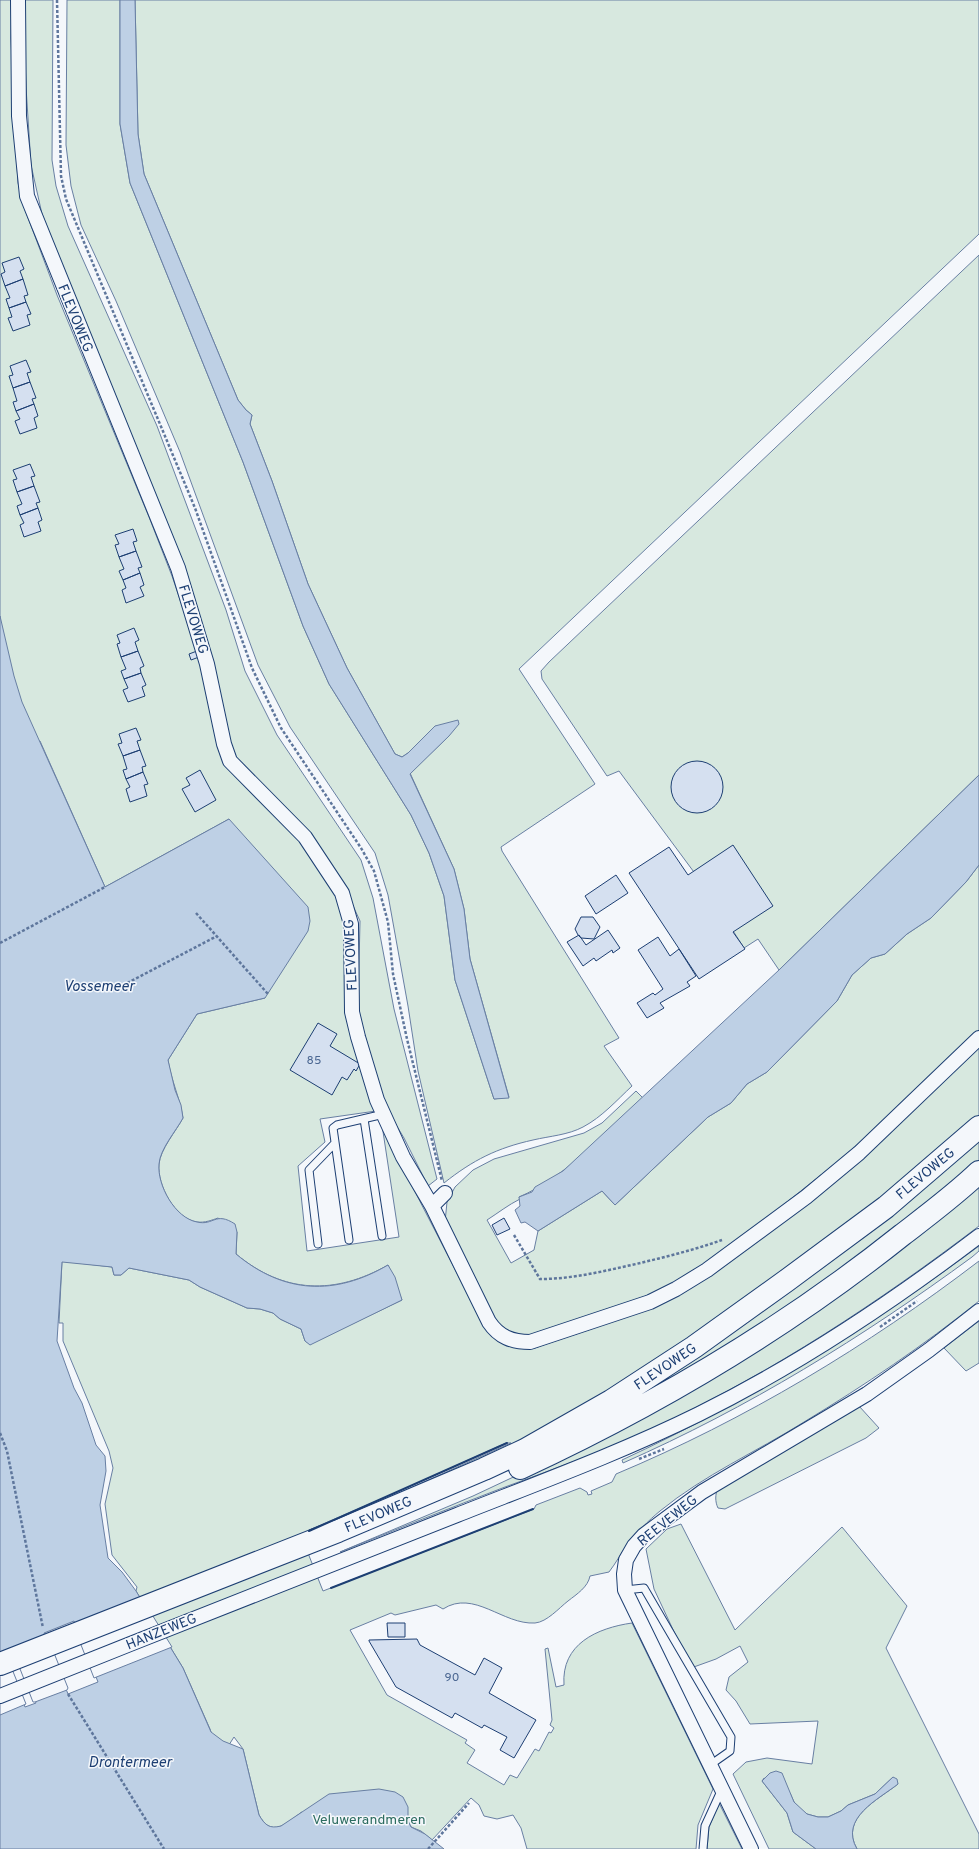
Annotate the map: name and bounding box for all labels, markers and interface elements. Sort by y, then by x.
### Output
street label: FLEVOWEG [53,282,96,355]
street label: FLEVOWEG [174,583,211,656]
street label: FLEVOWEG [341,919,362,991]
water label: Vossemeer [64,978,136,997]
house number: 85 [307,1053,321,1069]
street label: FLEVOWEG [893,1145,959,1204]
street label: FLEVOWEG [631,1340,700,1394]
street label: REEVEWEG [635,1492,701,1550]
street label: FLEVOWEG [342,1494,415,1537]
street label: HANZEWEG [124,1610,199,1654]
house number: 90 [445,1670,459,1686]
water label: Drontermeer [88,1754,173,1773]
park label: Veluwerandmeren [312,1812,426,1829]

